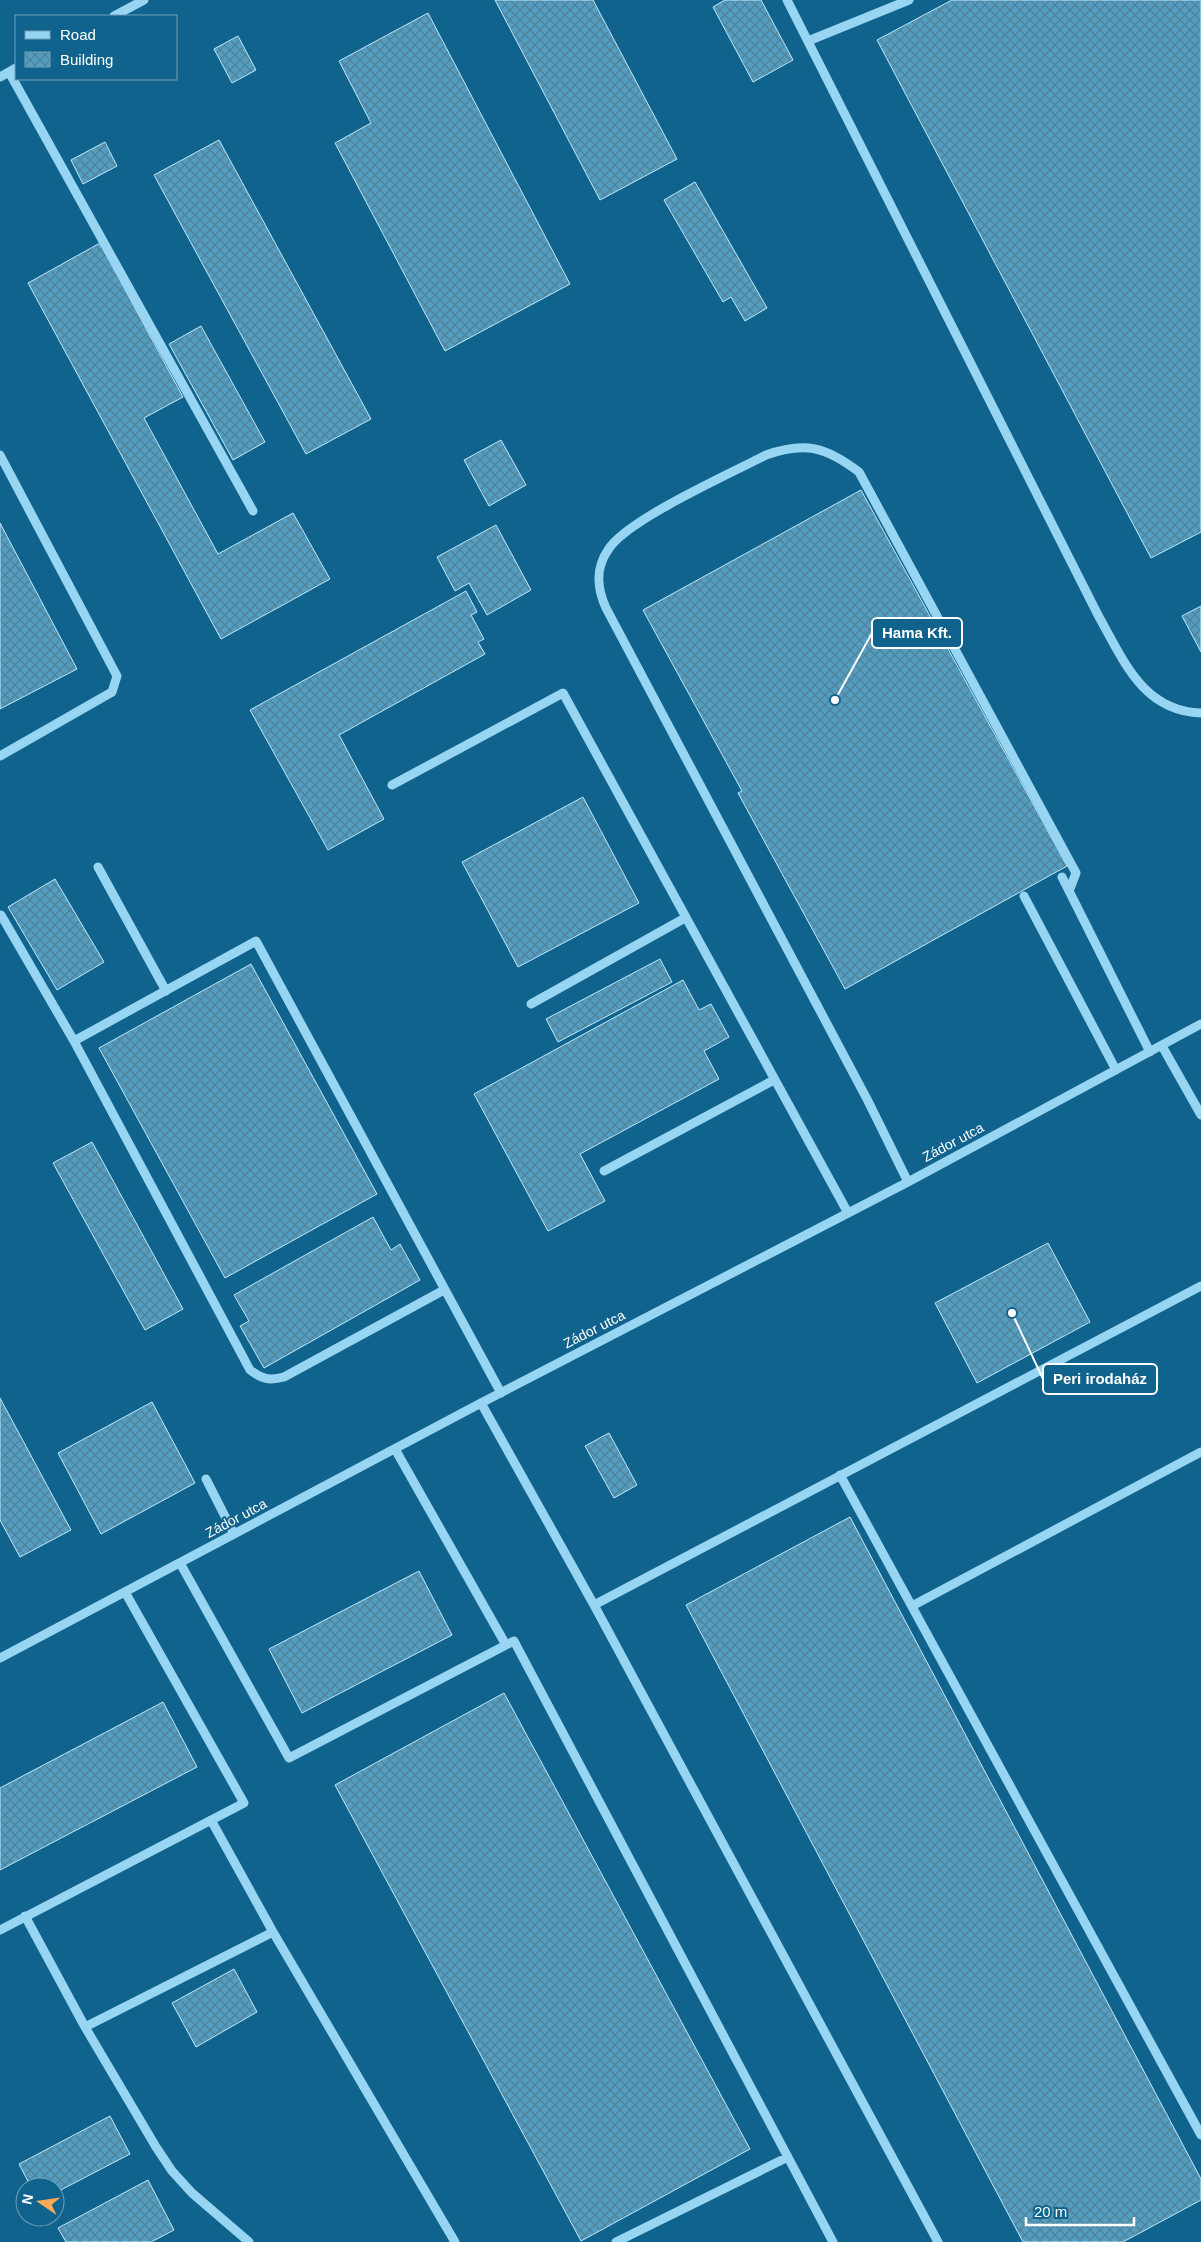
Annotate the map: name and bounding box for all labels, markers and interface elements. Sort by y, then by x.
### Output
legend [15,15,178,80]
text: Road [60,26,96,43]
text: Building [60,51,113,68]
callout: Hama Kft. [872,618,962,648]
text: Hama Kft. [882,624,952,641]
street label: Zádor utca [920,1119,986,1165]
street label: Zádor utca [561,1307,628,1351]
callout: Peri irodaház [1043,1364,1157,1394]
text: Peri irodaház [1053,1370,1147,1387]
street label: Zádor utca [203,1495,269,1541]
north arrow [15,2177,65,2227]
text: N [18,2192,36,2206]
scale bar [1026,2194,1134,2226]
text: 20 m [1034,2203,1067,2220]

